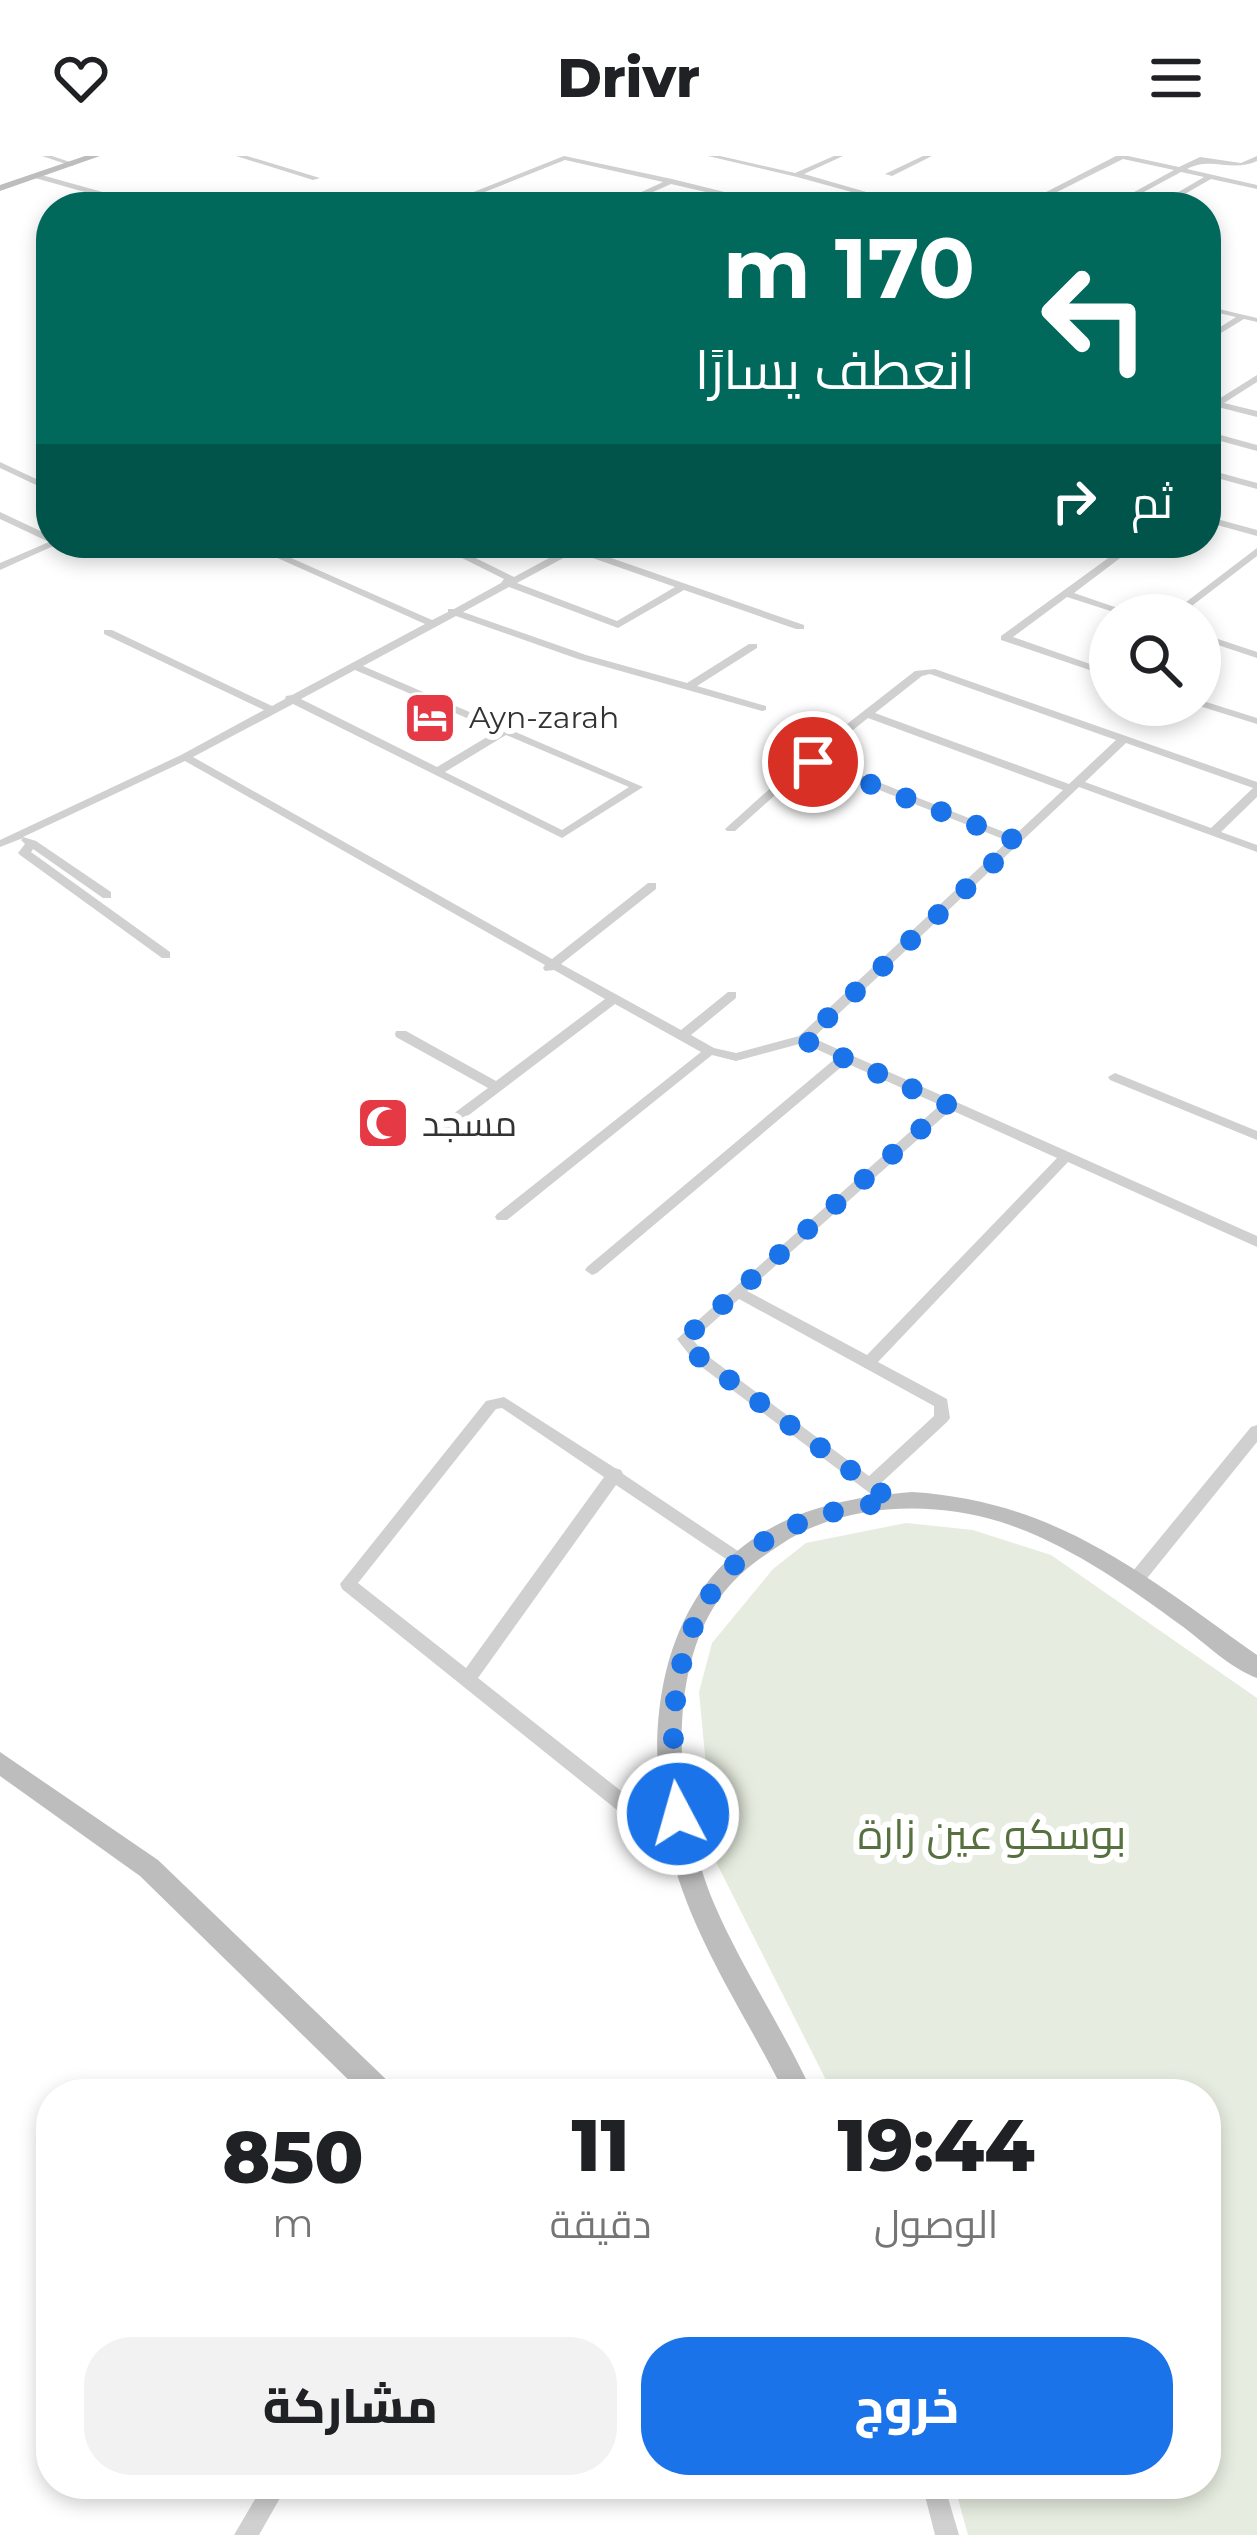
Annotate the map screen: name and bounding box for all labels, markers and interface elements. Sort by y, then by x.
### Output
icon: heart [48,45,114,111]
text: Drivr [557,45,700,111]
icon: menu [1143,45,1209,111]
text: 170 m [723,217,975,319]
icon: left [1017,240,1173,396]
text: انعطف يسارًا [695,337,975,403]
icon: right [1041,468,1107,534]
text: ثم [1131,474,1173,529]
map controls [1089,594,1221,726]
button: search [1089,594,1221,726]
hotel icon: Ayn-zarah [402,690,458,746]
place label: Ayn-zarah [469,699,619,736]
pin [762,711,864,813]
icon: arrive [780,729,846,795]
mosque icon: مسجد [355,1095,411,1151]
place label: مسجد [422,1101,517,1145]
position arrow [615,1751,741,1877]
park label: بوسكو عين زارة [858,1808,1126,1860]
text: 11 [571,2101,630,2189]
text: 19:44 [838,2101,1035,2189]
text: 850 [222,2113,364,2201]
text: m [272,2199,314,2247]
text: دقيقة [550,2200,651,2248]
text: الوصول [874,2200,998,2248]
button: مشاركة [84,2337,617,2475]
button: خروج [641,2337,1173,2475]

